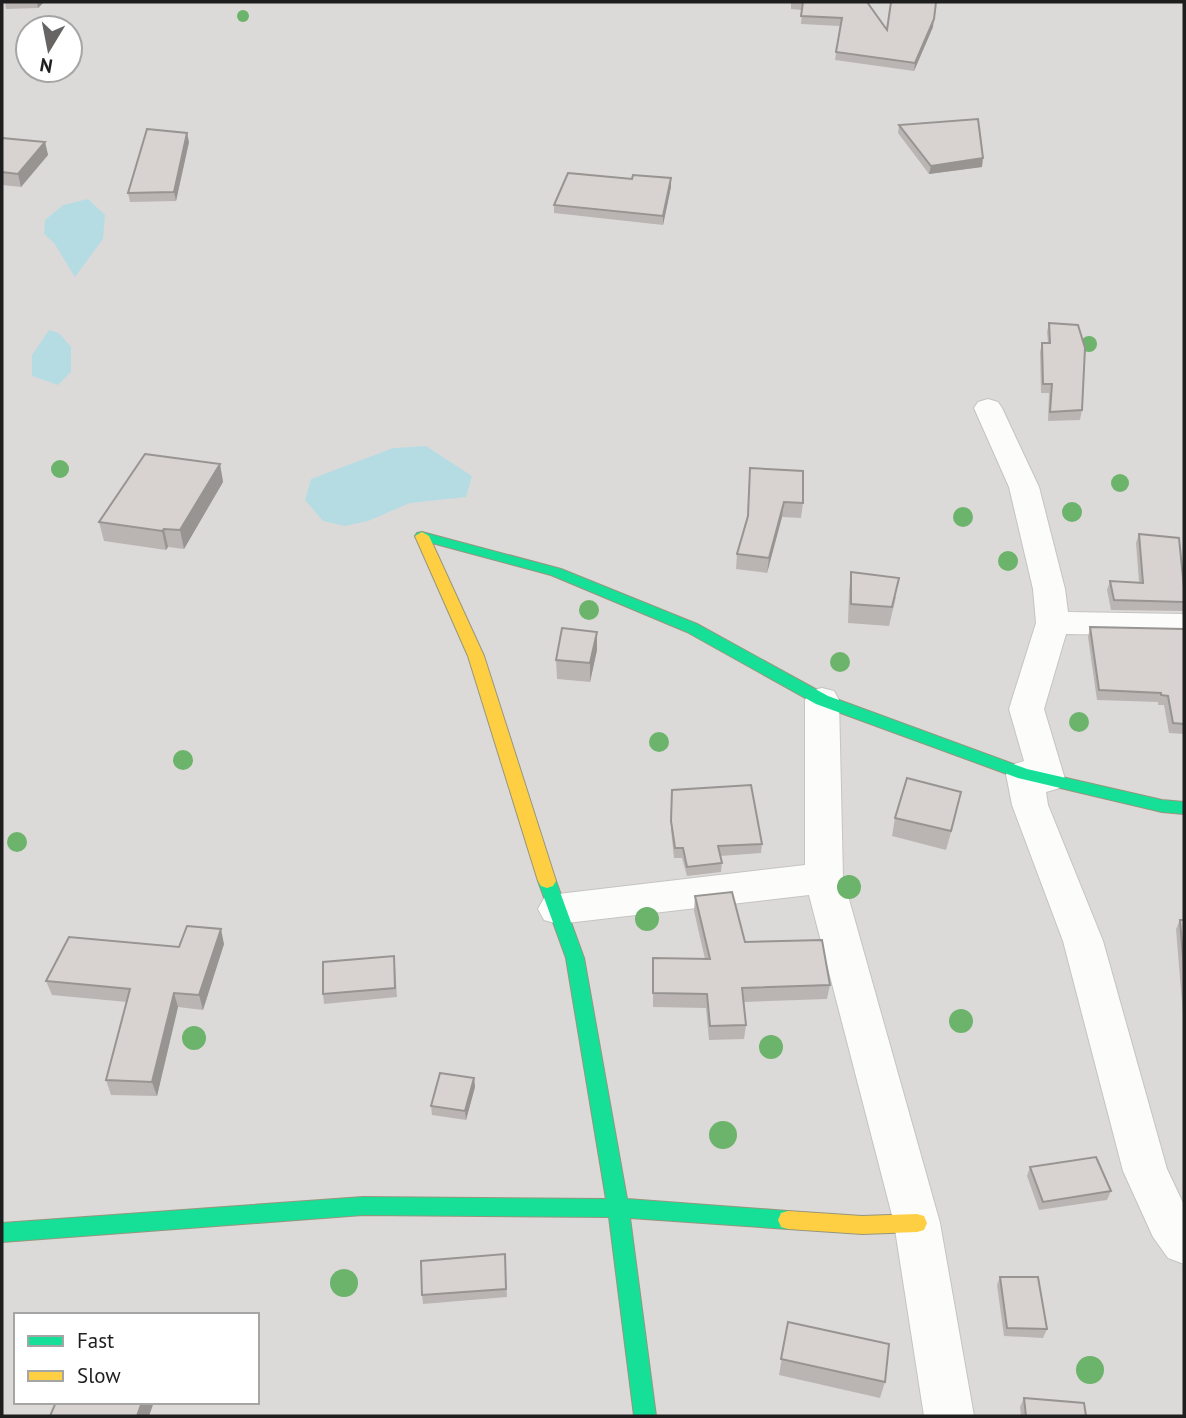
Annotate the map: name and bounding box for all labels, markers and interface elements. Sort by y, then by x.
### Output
north arrow [14,14,84,84]
text: N [38,53,54,79]
legend [14,1313,259,1404]
text: Fast [77,1327,114,1354]
text: Slow [77,1362,121,1389]

